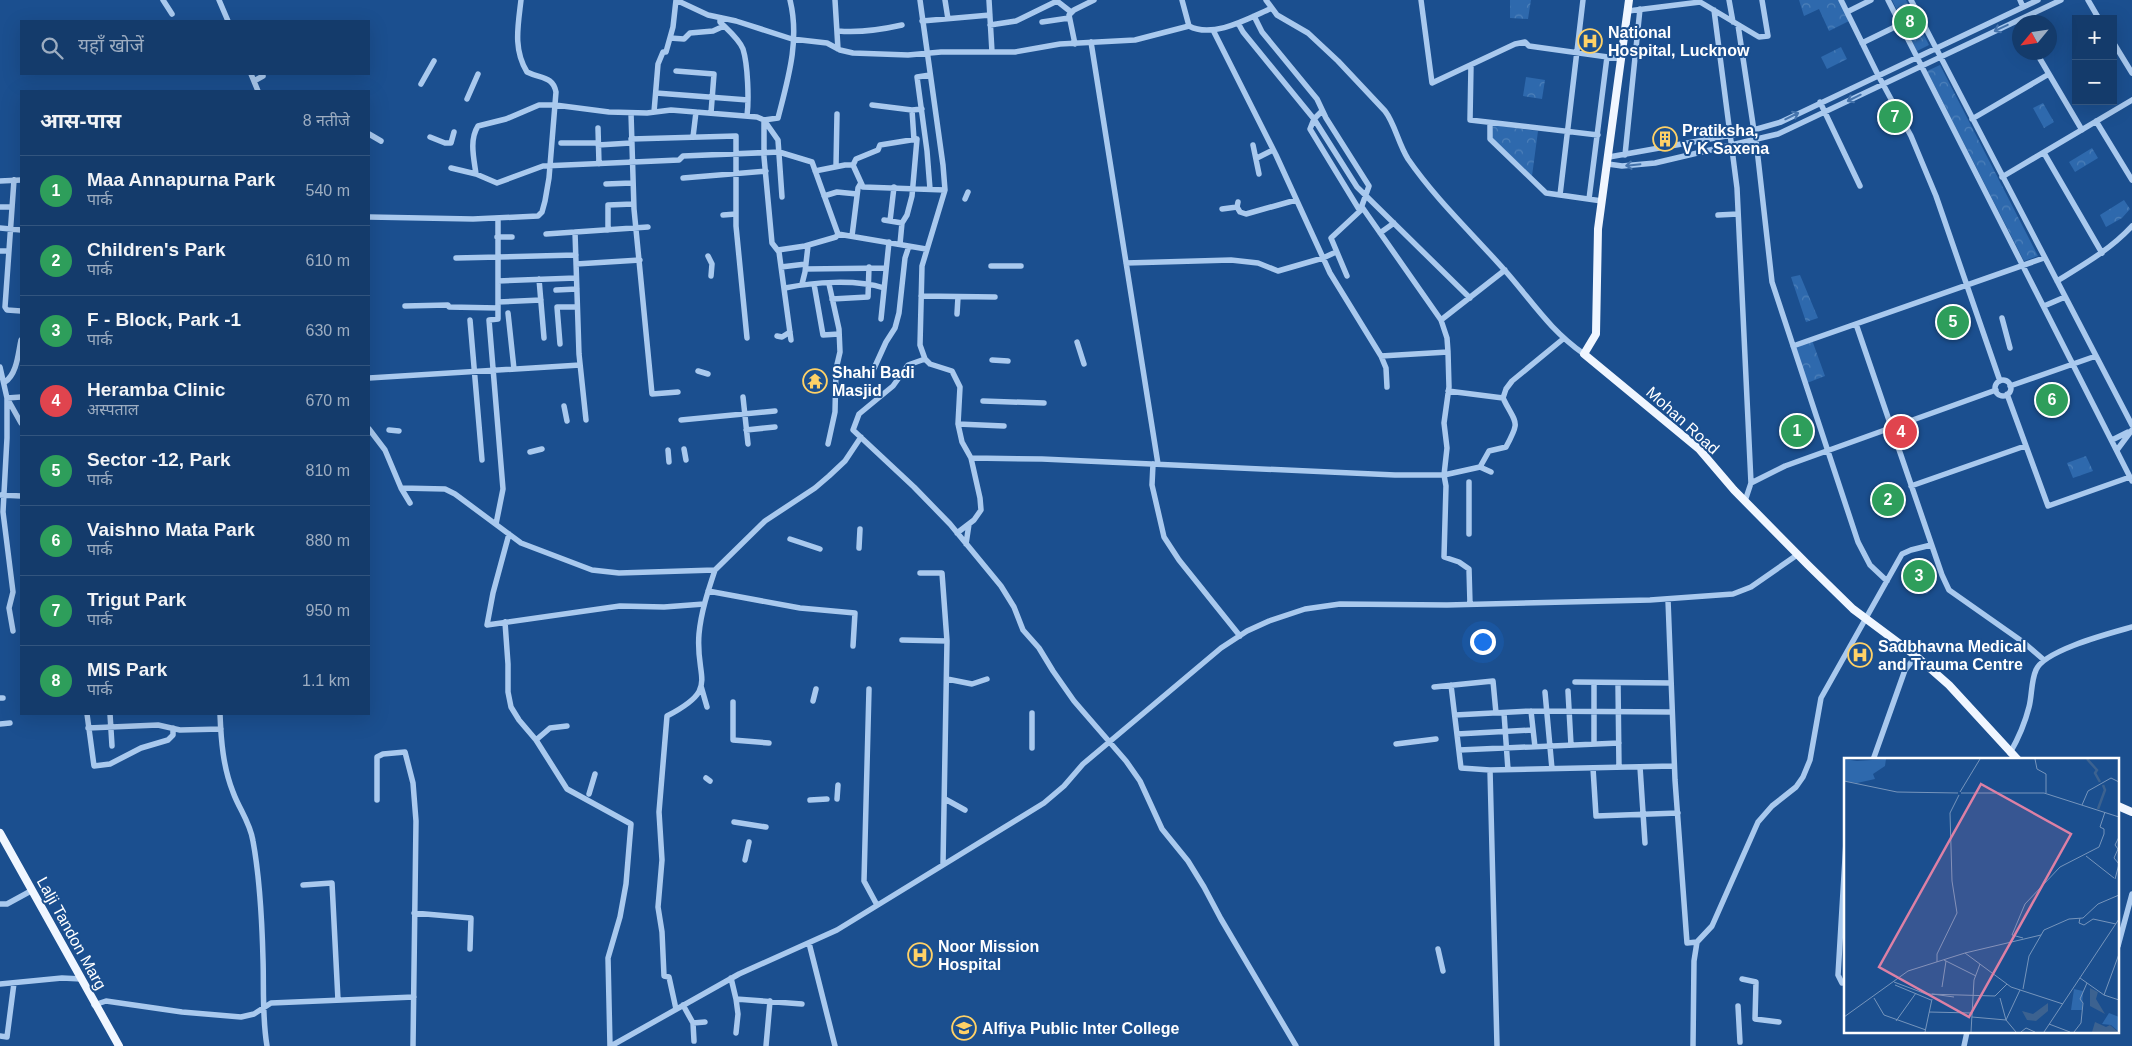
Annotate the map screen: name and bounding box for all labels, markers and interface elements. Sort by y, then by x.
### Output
pin: 8 [1894,3,1926,41]
north arrow [2012,15,2057,60]
map controls [2072,15,2117,105]
button: + [2072,15,2117,60]
search box [20,20,370,75]
place label: National Hospital, Lucknow [1608,24,1750,59]
one-way arrow [1994,24,2009,33]
hospital icon: National Hospital, Lucknow [1577,28,1603,54]
icon: search [38,34,66,62]
text: यहाँ खोजें [78,35,144,56]
button: − [2072,60,2117,105]
one-way arrow [1847,93,1862,103]
pin: 7 [1879,98,1911,136]
text: आस-पास [40,109,121,132]
one-way arrow [1784,111,1799,120]
text: 8 नतीजे [303,112,350,129]
place label: Pratiksha, V K Saxena [1682,122,1769,157]
building icon: Pratiksha, V K Saxena [1652,126,1678,152]
one-way arrow [1625,160,1641,170]
text: Maa Annapurna Park [87,169,275,190]
text: 1 [52,182,60,199]
text: 540 m [306,182,350,199]
text: पार्क [87,191,113,208]
text: Children's Park [87,239,226,260]
text: 2 [52,252,60,269]
text: 610 m [306,252,350,269]
text: पार्क [87,261,113,278]
pin: 5 [1937,303,1969,341]
text: F - Block, Park -1 [87,309,241,330]
text: 3 [52,322,60,339]
text: 630 m [306,322,350,339]
text: पार्क [87,331,113,348]
place label: Shahi Badi Masjid [832,364,915,399]
temple icon: Shahi Badi Masjid [802,368,828,394]
text: Heramba Clinic [87,379,225,400]
pin: 6 [2036,381,2068,419]
street label: Mohan Road [1643,383,1722,457]
text: 4 [52,392,60,409]
text: 670 m [306,392,350,409]
text: अस्पताल [87,401,139,418]
pin: 1 [1781,412,1813,450]
pin: 4 [1885,413,1917,451]
text: Sector -12, Park [87,449,231,470]
text: 5 [52,462,60,479]
text: 810 m [306,462,350,479]
text: पार्क [87,471,113,488]
pin: 2 [1872,481,1904,519]
text: Vaishno Mata Park [87,519,255,540]
text: 6 [52,532,60,549]
text: 880 m [306,532,350,549]
text: पार्क [87,541,113,558]
pin: 3 [1903,557,1935,595]
text: Trigut Park [87,589,186,610]
text: 7 [52,602,60,619]
text: 950 m [306,602,350,619]
text: पार्क [87,611,113,628]
your location [1470,629,1496,655]
place label: Sadbhavna Medical and Trauma Centre [1878,638,2027,673]
hospital icon: Sadbhavna Medical and Trauma Centre [1847,642,1873,668]
text: MIS Park [87,659,167,680]
text: 8 [52,672,60,689]
text: 1.1 km [302,672,350,689]
text: पार्क [87,681,113,698]
inset map [1844,758,2120,1034]
street label: Lalji Tandon Marg [34,874,110,992]
place label: Noor Mission Hospital [938,938,1039,973]
hospital icon: Noor Mission Hospital [907,942,933,968]
school or university icon: Alfiya Public Inter College [951,1015,977,1041]
place label: Alfiya Public Inter College [982,1020,1179,1037]

